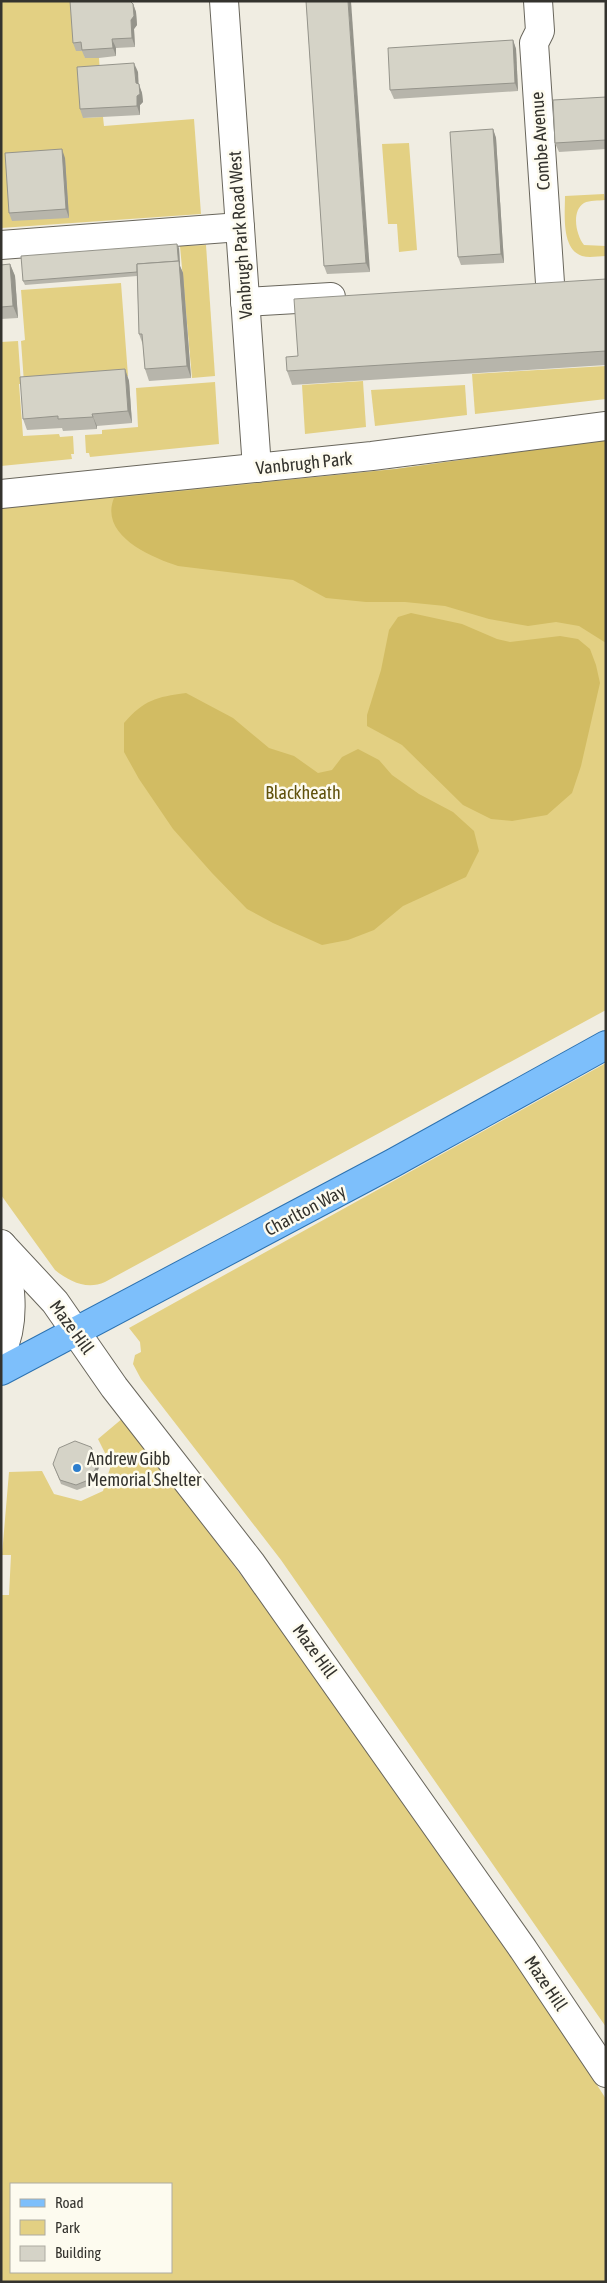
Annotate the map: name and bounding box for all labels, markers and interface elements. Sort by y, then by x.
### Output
street label: Combe Avenue [526,91,554,191]
street label: Vanbrugh Park Road West [224,150,256,320]
street label: Vanbrugh Park [255,447,353,479]
park label: Blackheath [265,782,341,803]
street label: Charlton Way [261,1180,349,1240]
street label: Maze Hill [45,1296,99,1358]
place label: Andrew Gibb Memorial Shelter [87,1448,202,1490]
marker: Andrew Gibb Memorial Shelter [71,1462,83,1474]
street label: Maze Hill [288,1620,342,1682]
street label: Maze Hill [520,1952,572,2015]
legend [10,2183,172,2273]
text: Road [55,2194,84,2211]
text: Park [55,2219,80,2236]
text: Building [55,2244,101,2261]

